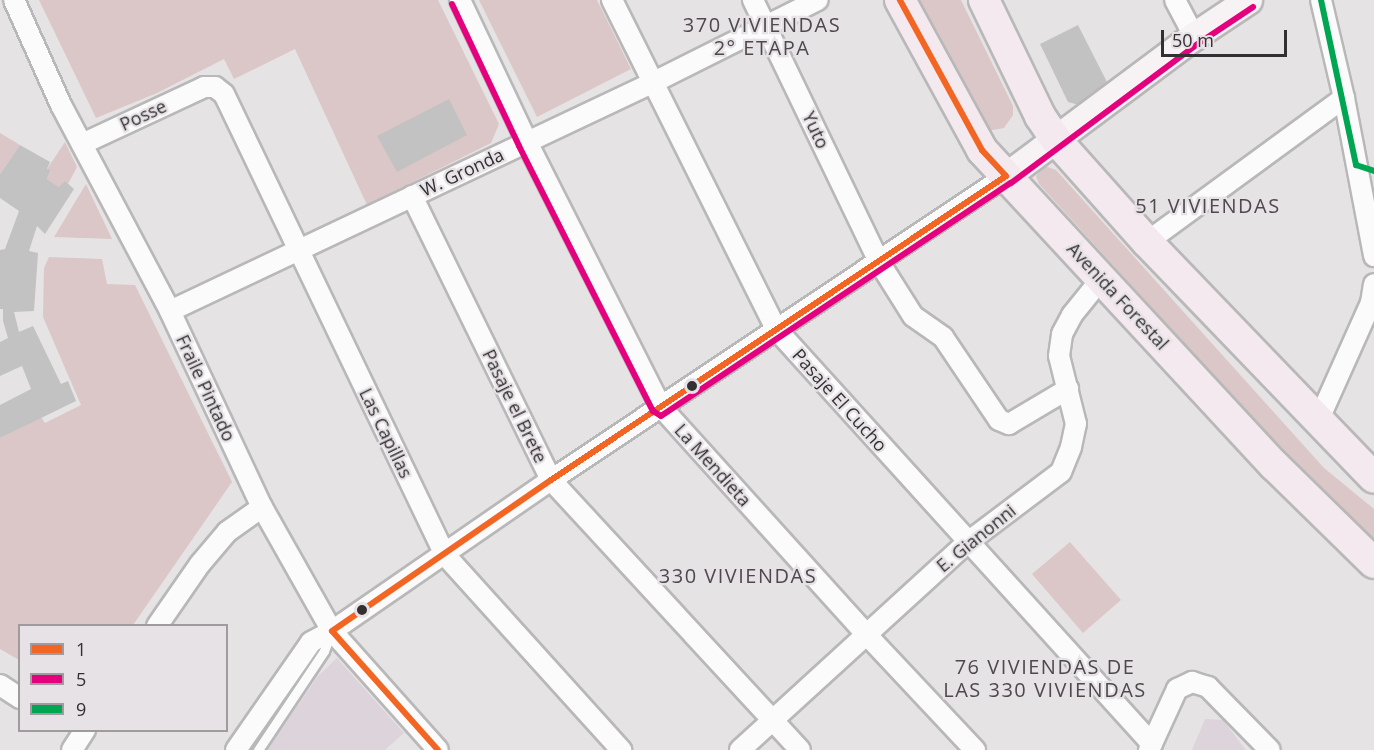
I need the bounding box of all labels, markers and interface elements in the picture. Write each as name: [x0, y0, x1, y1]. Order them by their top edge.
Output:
district label: 370 VIVIENDAS 2° ETAPA: [683, 13, 841, 60]
scale bar: [1164, 18, 1290, 56]
text: 50 m: [1172, 28, 1214, 52]
street label: Posse: [116, 95, 170, 135]
street label: Yuto: [798, 108, 834, 152]
street label: W. Gronda: [417, 143, 507, 201]
district label: 51 VIVIENDAS: [1135, 193, 1281, 217]
street label: Avenida Forestal: [1063, 238, 1173, 354]
street label: Fraile Pintado: [172, 331, 240, 445]
street label: Pasaje El Cucho: [788, 344, 892, 456]
street label: Pasaje el Brete: [478, 346, 552, 466]
unlabelled marker: [686, 380, 698, 392]
street label: Las Capillas: [355, 385, 417, 481]
street label: La Mendieta: [670, 419, 756, 511]
street label: E. Gianonni: [932, 500, 1020, 576]
district label: 330 VIVIENDAS: [659, 563, 817, 587]
unlabelled marker: [356, 604, 368, 616]
legend: [18, 624, 228, 732]
text: 1: [76, 637, 86, 661]
district label: 76 VIVIENDAS DE LAS 330 VIVIENDAS: [943, 654, 1147, 701]
text: 5: [76, 667, 86, 691]
text: 9: [76, 697, 86, 721]

